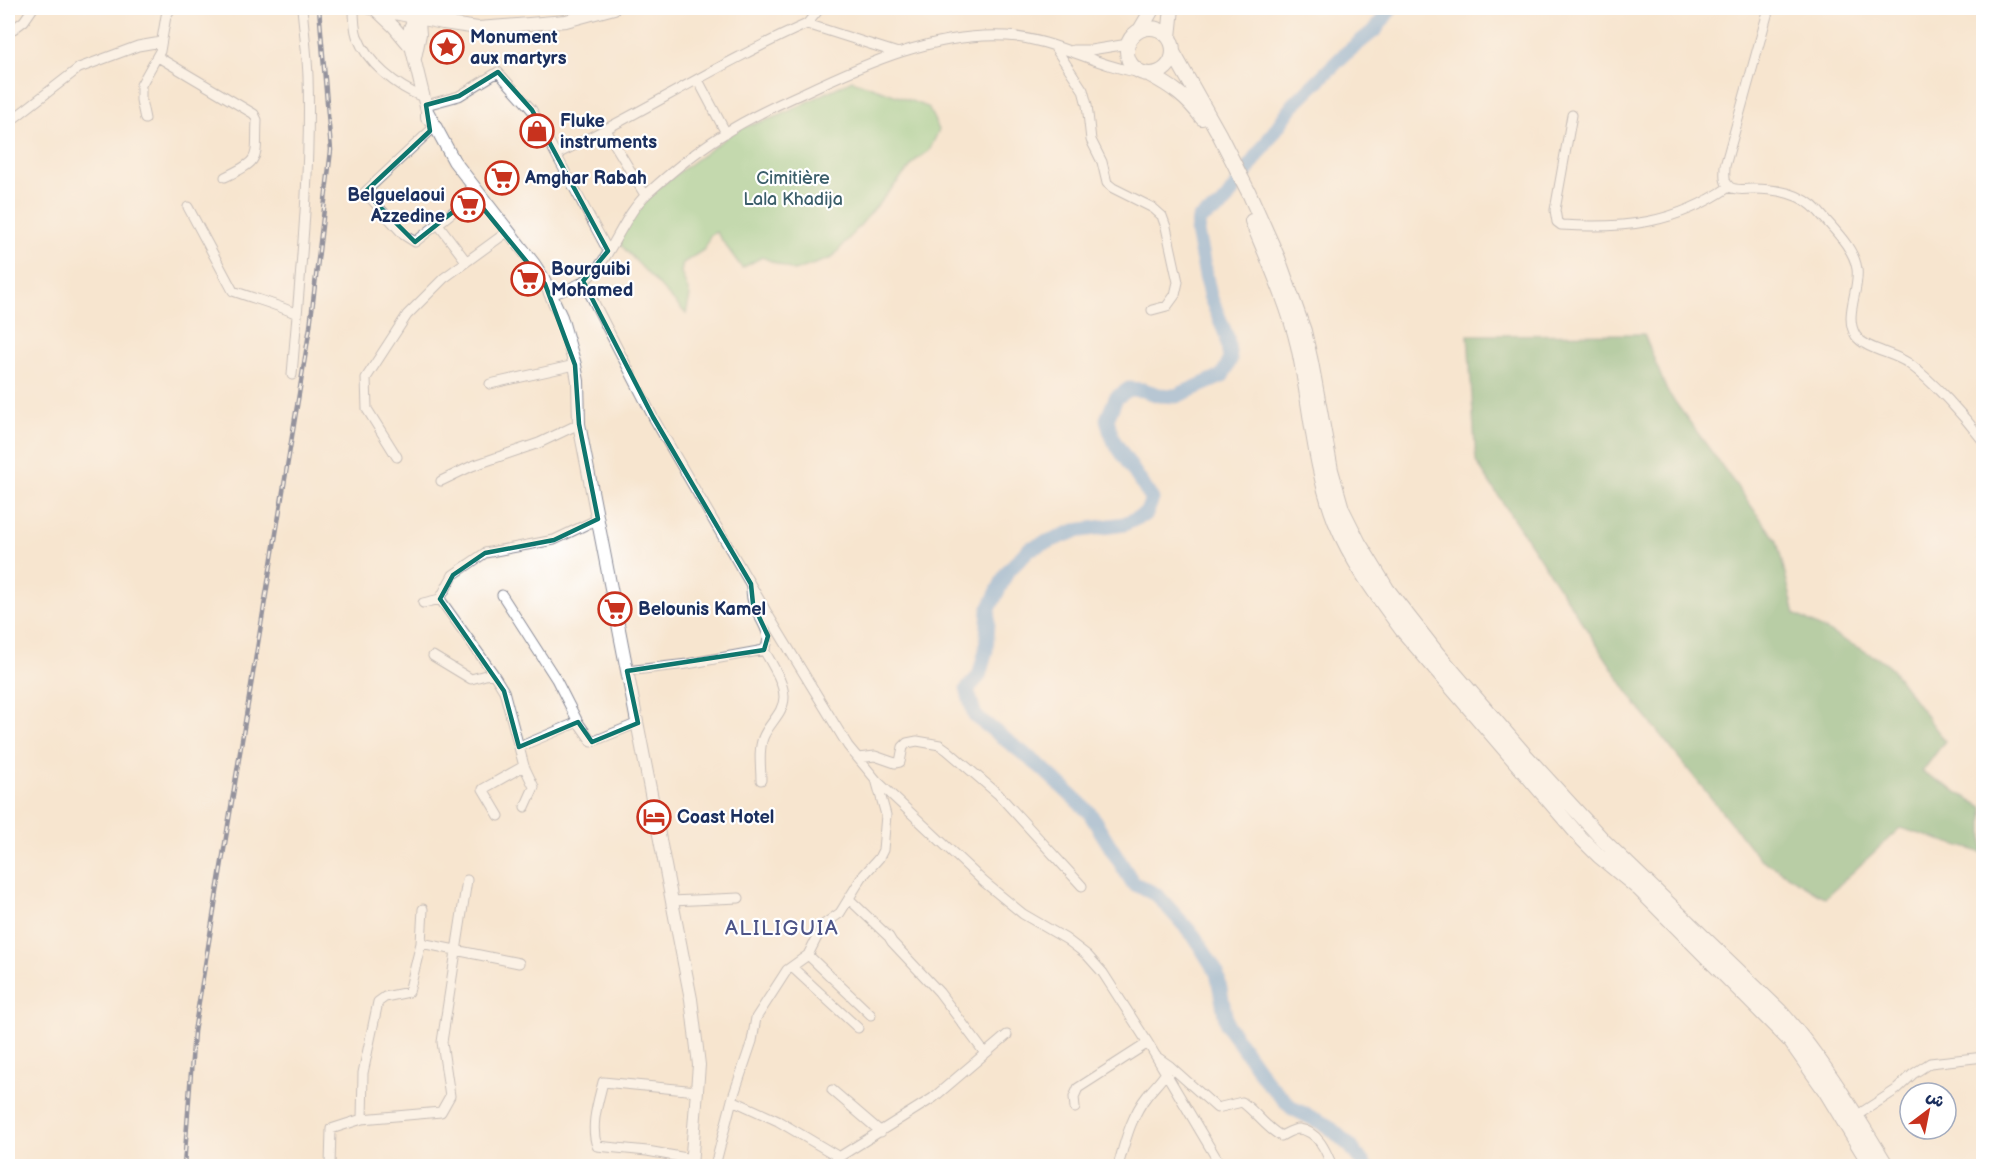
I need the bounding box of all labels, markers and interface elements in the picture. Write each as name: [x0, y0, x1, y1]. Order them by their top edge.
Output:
place label: Monument aux martyrs: [470, 27, 567, 69]
place icon: Monument aux martyrs: [429, 29, 465, 65]
place label: Fluke instruments: [560, 111, 657, 153]
shop icon: Fluke instruments: [519, 113, 555, 149]
supermarket icon: Amghar Rabah: [484, 160, 520, 196]
place label: Amghar Rabah: [524, 168, 647, 189]
park label: Cimitière Lala Khadija: [743, 168, 843, 210]
place label: Belguelaoui Azzedine: [347, 185, 445, 227]
supermarket icon: Belguelaoui Azzedine: [450, 187, 486, 223]
place label: Bourguibi Mohamed: [551, 259, 633, 301]
supermarket icon: Bourguibi Mohamed: [510, 261, 546, 297]
supermarket icon: Belounis Kamel: [597, 591, 633, 627]
place label: Belounis Kamel: [638, 599, 766, 620]
hotel icon: Coast Hotel: [636, 799, 672, 835]
place label: Coast Hotel: [677, 807, 774, 828]
district label: ALILIGUIA: [725, 916, 839, 941]
north arrow: [1898, 1081, 1958, 1141]
text: ش: [1923, 1087, 1948, 1112]

